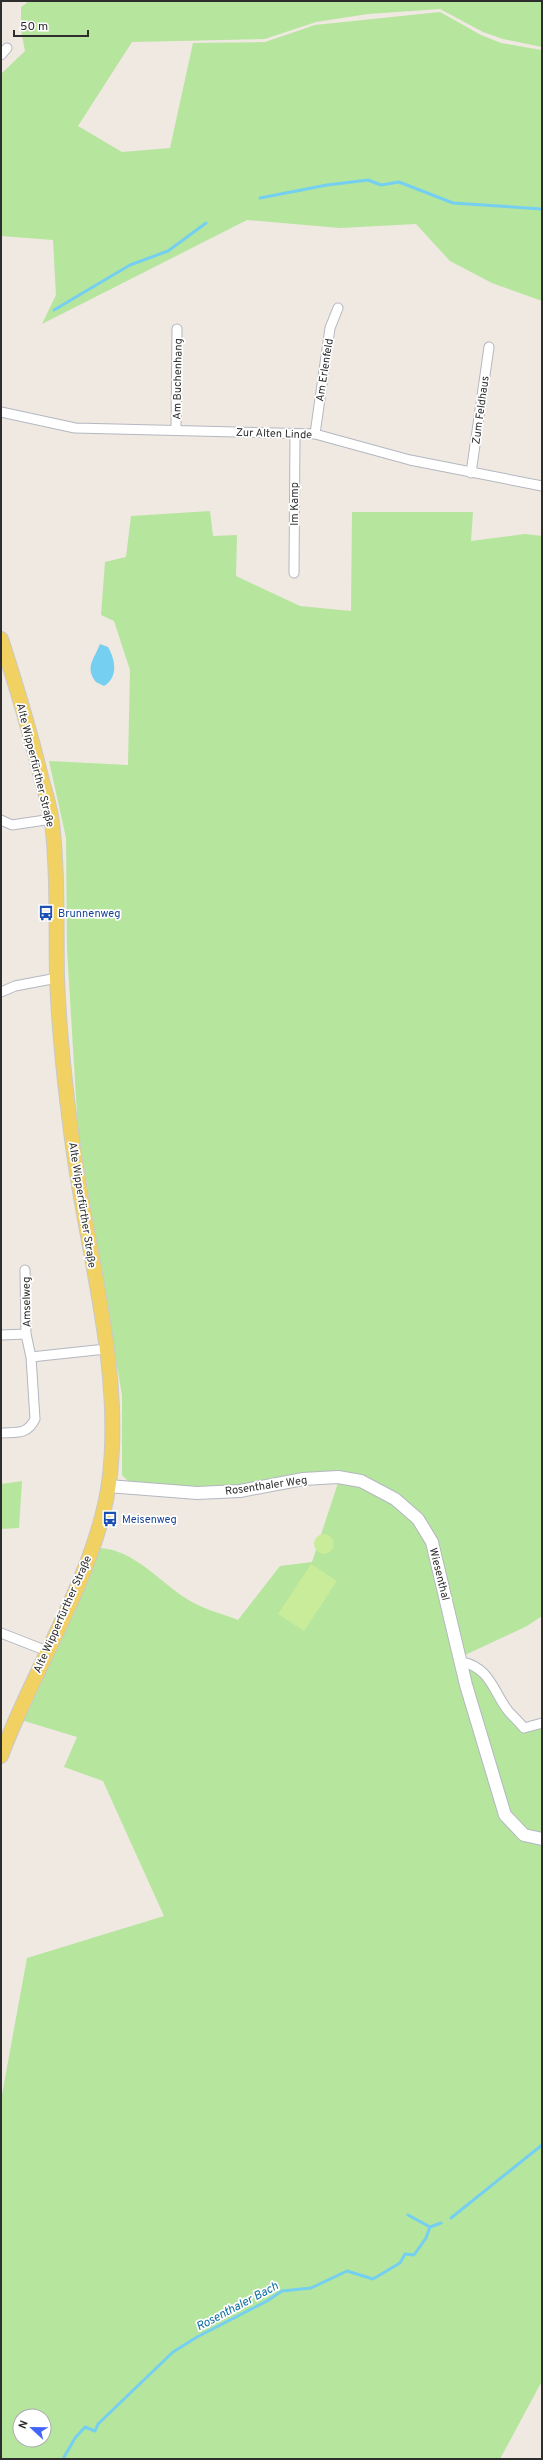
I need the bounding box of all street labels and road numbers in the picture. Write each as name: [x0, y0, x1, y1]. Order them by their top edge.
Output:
street label: Am Buchenhang: [170, 338, 186, 420]
street label: Am Erlenfeld: [313, 338, 337, 403]
street label: Zum Feldhaus: [469, 375, 493, 445]
street label: Zur Alten Linde: [236, 426, 312, 442]
street label: Im Kamp: [288, 482, 302, 526]
street label: Alte Wipperfürther Straße: [13, 702, 57, 829]
street label: Alte Wipperfürther Straße: [65, 1141, 99, 1269]
street label: Amselweg: [20, 1277, 34, 1327]
street label: Rosenthaler Weg: [224, 1473, 308, 1499]
street label: Wiesenthal: [426, 1546, 452, 1602]
street label: Alte Wipperfürther Straße: [31, 1553, 95, 1675]

